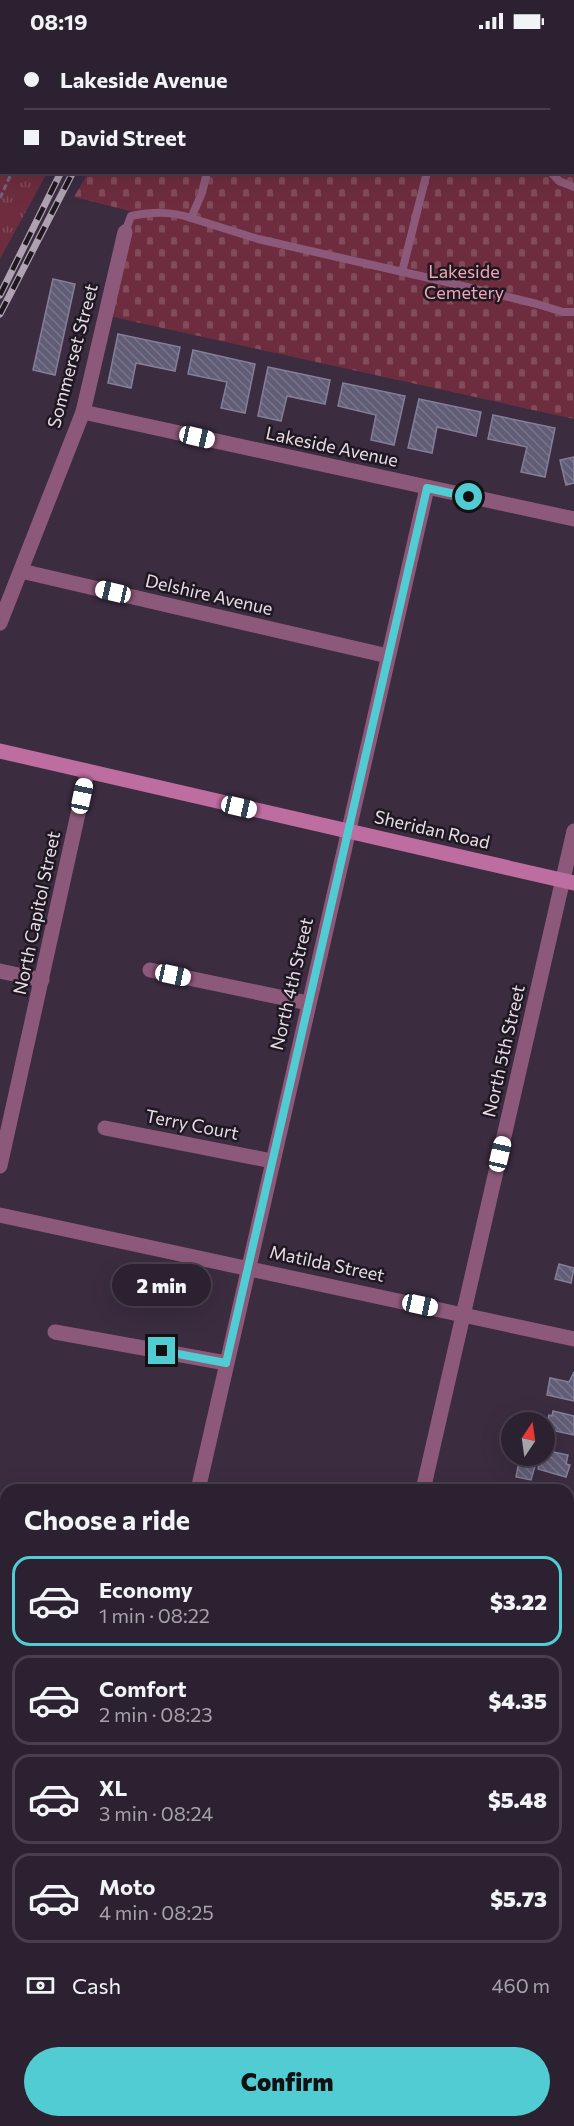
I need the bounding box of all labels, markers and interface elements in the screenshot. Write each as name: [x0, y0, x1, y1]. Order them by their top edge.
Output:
text: 08:19: [30, 8, 88, 35]
text: Lakeside Avenue: [60, 66, 228, 93]
text: David Street: [60, 124, 186, 151]
park label: Lakeside Cemetery: [424, 260, 504, 303]
street label: Sommerset Street: [42, 281, 102, 430]
street label: Lakeside Avenue: [264, 421, 400, 471]
car: [177, 424, 217, 450]
route start: [455, 483, 482, 510]
street label: Delshire Avenue: [143, 569, 275, 619]
car: [93, 579, 133, 605]
car: [69, 777, 95, 815]
car: [219, 794, 259, 820]
street label: Sheridan Road: [372, 805, 492, 853]
street label: North Capitol Street: [8, 829, 64, 997]
street label: North 4th Street: [265, 915, 317, 1052]
car: [154, 962, 192, 988]
street label: North 5th Street: [477, 983, 529, 1119]
street label: Terry Court: [144, 1104, 241, 1144]
car: [487, 1134, 513, 1174]
street label: Matilda Street: [268, 1240, 387, 1286]
callout: 2 min: [112, 1264, 212, 1306]
text: 2 min: [136, 1273, 187, 1297]
car: [401, 1292, 439, 1318]
route end: [148, 1337, 175, 1364]
north arrow: [501, 1412, 555, 1466]
map controls: [501, 1412, 555, 1466]
text: Choose a ride: [24, 1503, 190, 1536]
icon: car: [27, 1574, 81, 1628]
text: Economy: [99, 1576, 193, 1603]
text: $3.22: [490, 1588, 547, 1615]
text: 1 min · 08:22: [99, 1603, 210, 1627]
icon: car: [27, 1673, 81, 1727]
text: Comfort: [99, 1675, 187, 1702]
text: $4.35: [489, 1687, 547, 1714]
text: 2 min · 08:23: [99, 1702, 213, 1726]
icon: car: [27, 1772, 81, 1826]
text: XL: [99, 1774, 127, 1801]
text: $5.48: [488, 1786, 547, 1813]
text: 3 min · 08:24: [99, 1801, 213, 1825]
icon: car: [27, 1871, 81, 1925]
text: Moto: [99, 1873, 155, 1900]
text: $5.73: [490, 1885, 547, 1912]
text: 4 min · 08:25: [99, 1900, 214, 1924]
icon: cash: [24, 1969, 57, 2002]
text: Cash: [72, 1972, 121, 1999]
text: 460 m: [492, 1973, 550, 1997]
button: Confirm: [24, 2047, 550, 2116]

